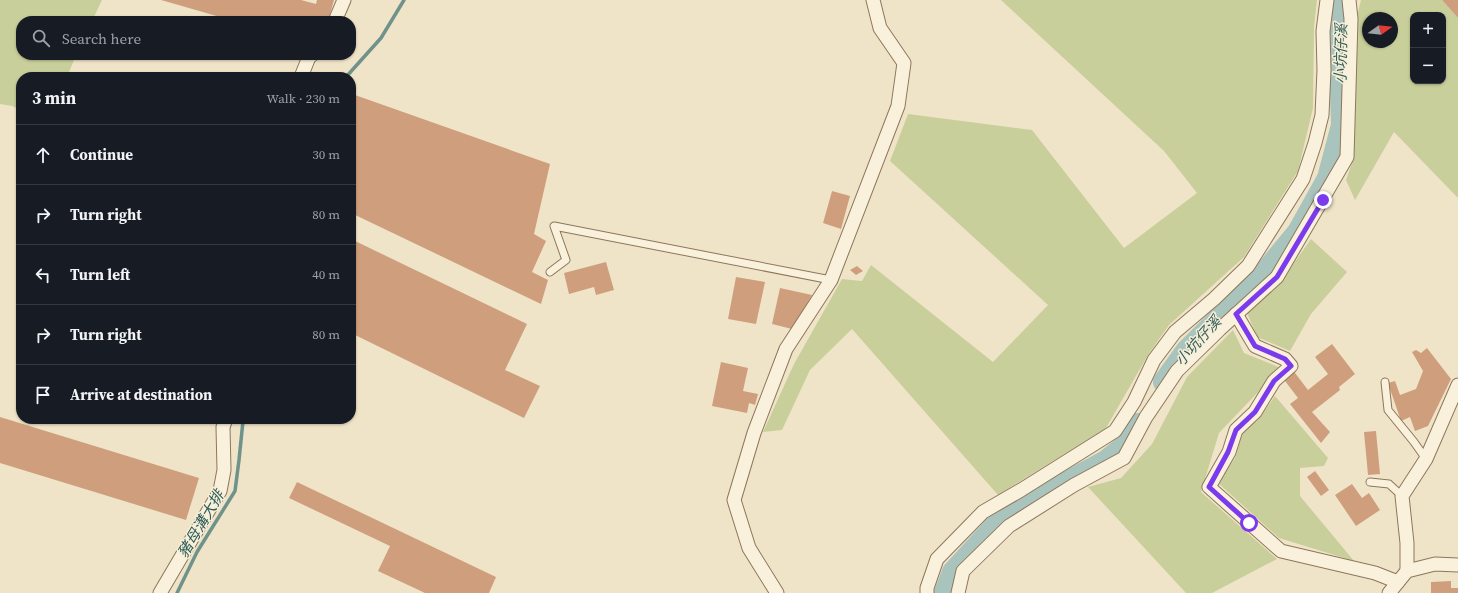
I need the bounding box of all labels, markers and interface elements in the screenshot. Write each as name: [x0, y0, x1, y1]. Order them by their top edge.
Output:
north arrow: [1362, 12, 1398, 48]
map controls: [1410, 12, 1446, 84]
button: +: [1410, 12, 1446, 48]
search box: [16, 16, 356, 60]
water label: 小坑仔溪: [1329, 22, 1352, 84]
icon: search: [30, 27, 52, 49]
text: Search here: [62, 28, 141, 49]
button: −: [1410, 48, 1446, 84]
text: 3 min: [32, 86, 76, 110]
text: Walk · 230 m: [267, 90, 340, 107]
icon: ahead: [32, 144, 54, 166]
text: Continue: [70, 144, 133, 165]
text: 30 m: [312, 146, 340, 163]
route end: [1314, 191, 1332, 209]
icon: right: [32, 204, 54, 226]
text: Turn right: [70, 204, 142, 225]
text: 80 m: [312, 206, 340, 223]
icon: left: [32, 264, 54, 286]
text: Turn left: [70, 264, 130, 285]
text: 40 m: [312, 266, 340, 283]
water label: 小坑仔溪: [1170, 310, 1227, 370]
icon: right: [32, 324, 54, 346]
text: Turn right: [70, 324, 142, 345]
text: 80 m: [312, 326, 340, 343]
icon: arrive: [32, 384, 54, 406]
text: Arrive at destination: [70, 384, 212, 405]
water label: 豬母溝大排: [172, 484, 230, 561]
route start: [1240, 514, 1258, 532]

